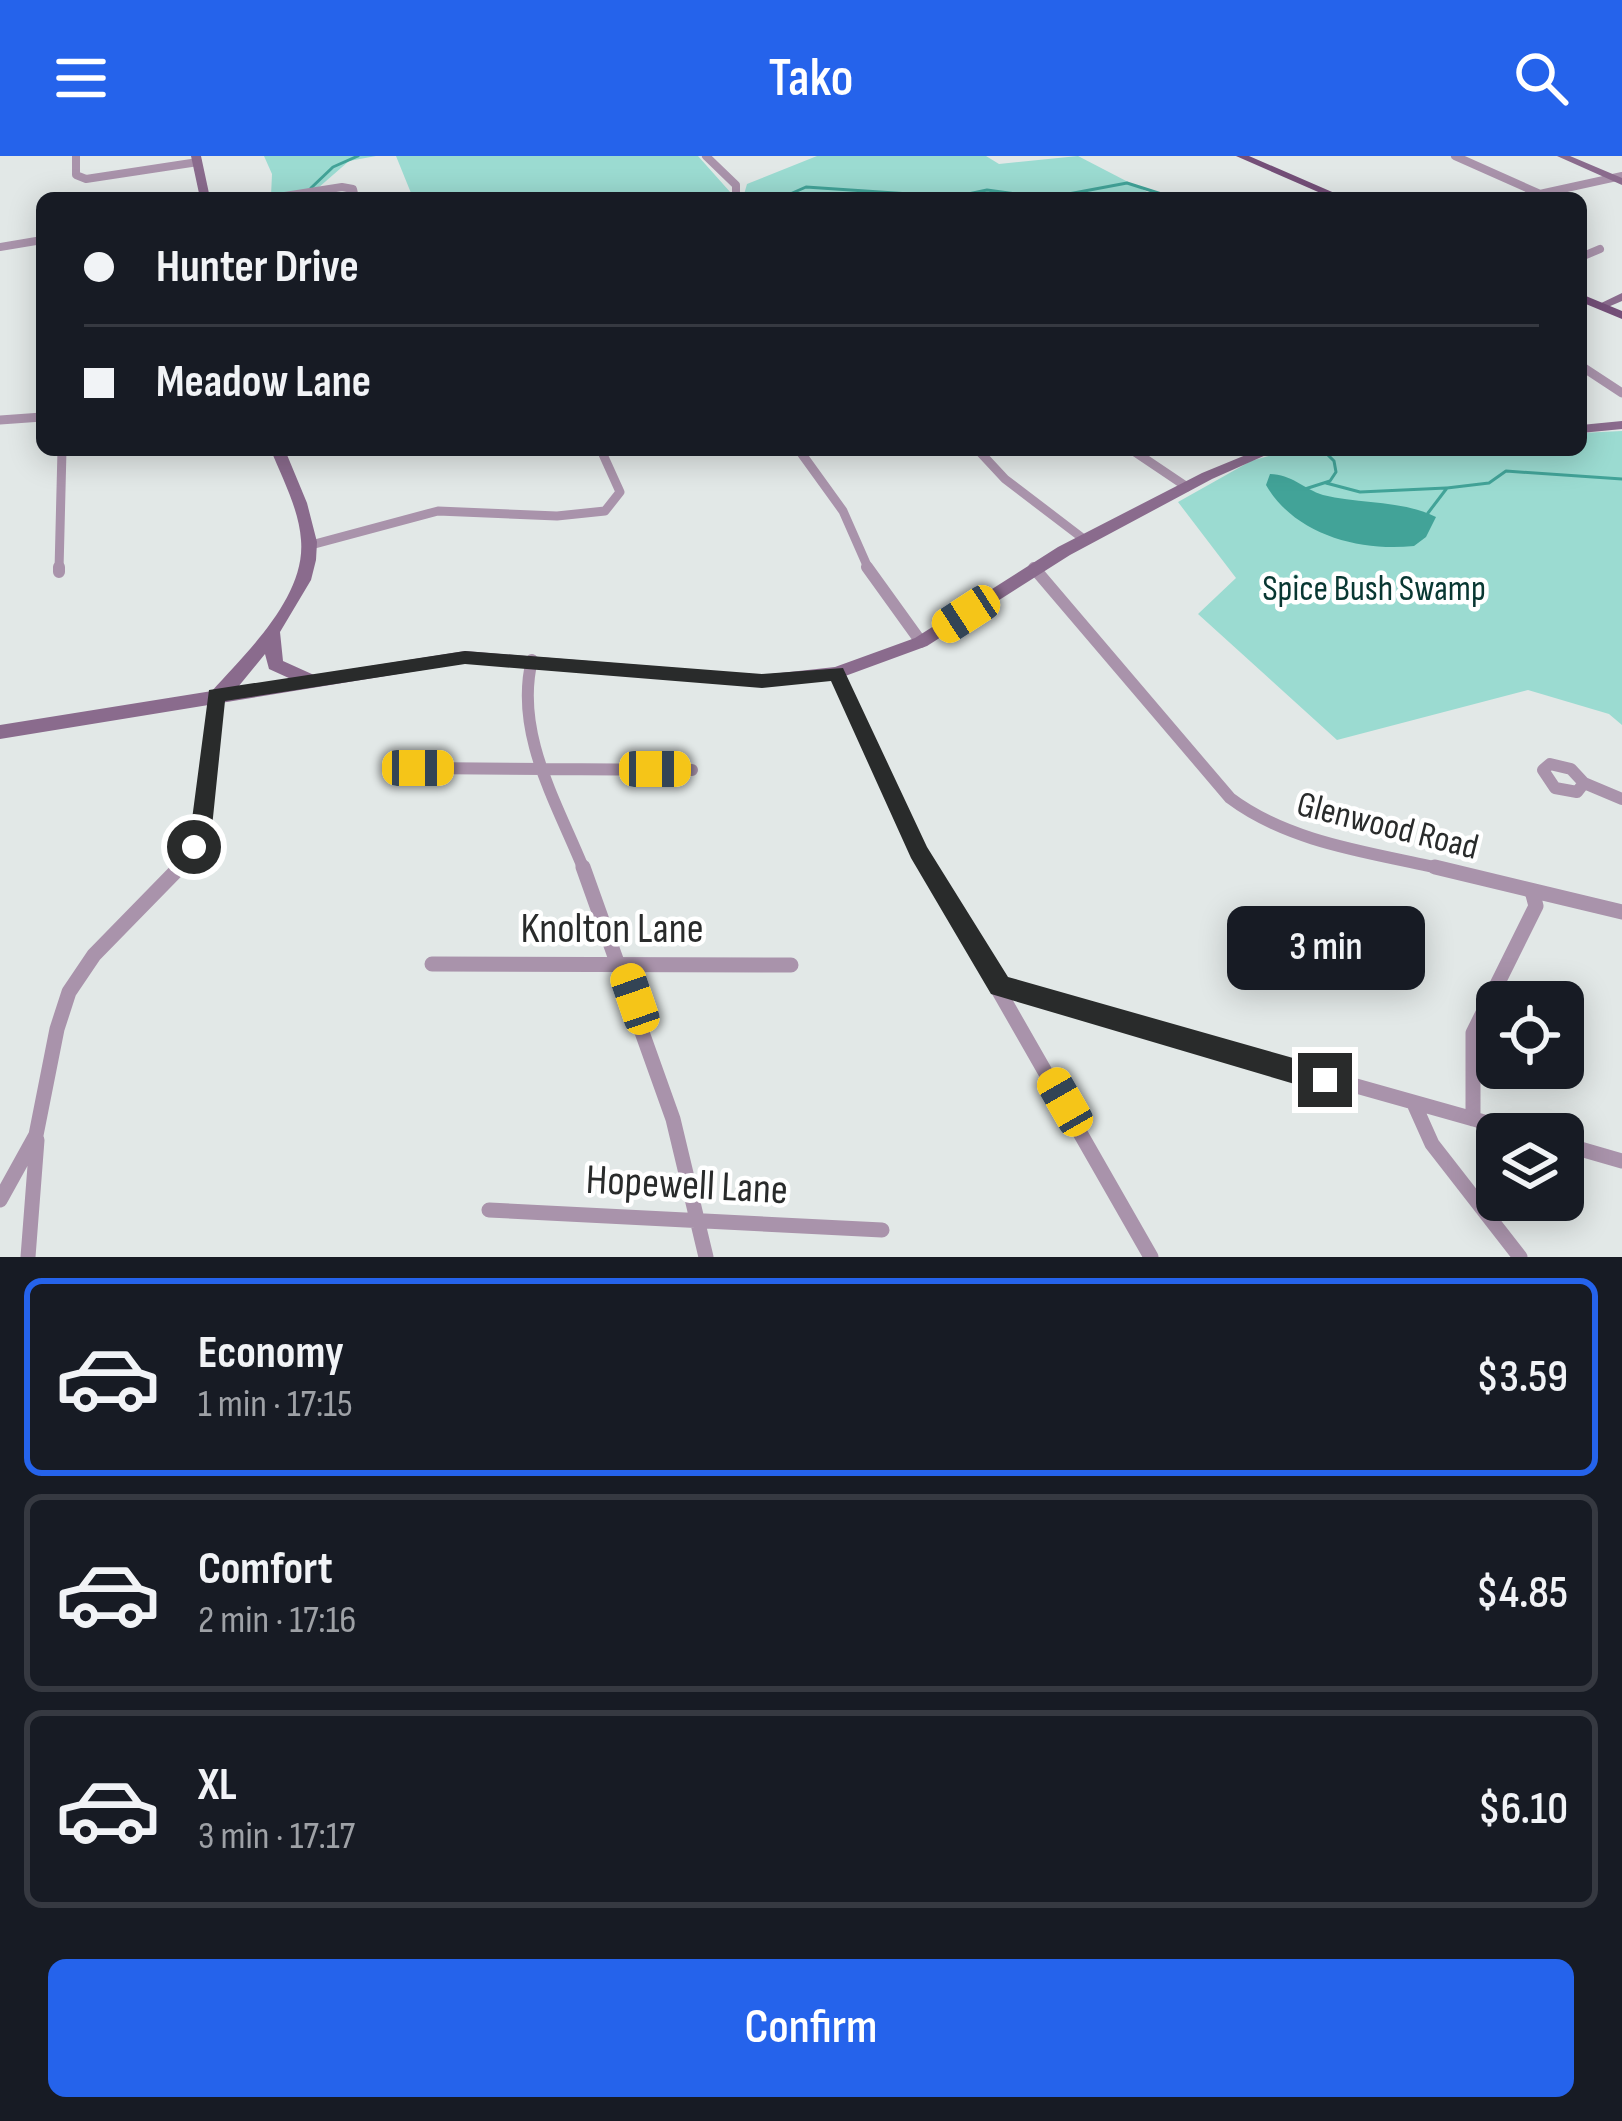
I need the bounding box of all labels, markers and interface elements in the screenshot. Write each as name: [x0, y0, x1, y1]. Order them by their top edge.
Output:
icon: menu: [48, 45, 114, 111]
icon: search: [1508, 45, 1574, 111]
text: Tako: [769, 46, 854, 111]
text: Hunter Drive: [156, 240, 359, 295]
text: Meadow Lane: [156, 355, 371, 410]
park label: Spice Bush Swamp: [1262, 568, 1486, 611]
car: [926, 579, 1006, 649]
car: [382, 750, 454, 786]
car: [619, 751, 691, 787]
street label: Glenwood Road: [1292, 783, 1482, 870]
route start: [167, 820, 221, 874]
street label: Knolton Lane: [520, 904, 704, 955]
callout: 3 min: [1226, 906, 1424, 990]
text: 3 min: [1289, 924, 1363, 971]
car: [606, 959, 664, 1039]
map controls: [1476, 981, 1584, 1221]
button: locate: [1476, 981, 1584, 1089]
route end: [1298, 1053, 1352, 1107]
car: [1031, 1062, 1099, 1142]
button: layers: [1476, 1113, 1584, 1221]
street label: Hopewell Lane: [585, 1155, 789, 1216]
icon: car: [54, 1323, 162, 1431]
text: Economy: [198, 1326, 344, 1381]
text: $3.59: [1476, 1350, 1568, 1405]
text: 1 min · 17:15: [198, 1381, 353, 1428]
icon: car: [54, 1539, 162, 1647]
text: Comfort: [198, 1542, 333, 1597]
text: $4.85: [1476, 1566, 1568, 1621]
text: 2 min · 17:16: [198, 1597, 356, 1644]
icon: car: [54, 1755, 162, 1863]
text: XL: [198, 1758, 237, 1813]
text: $6.10: [1478, 1782, 1568, 1837]
text: 3 min · 17:17: [198, 1813, 355, 1860]
button: Confirm: [48, 1959, 1574, 2097]

